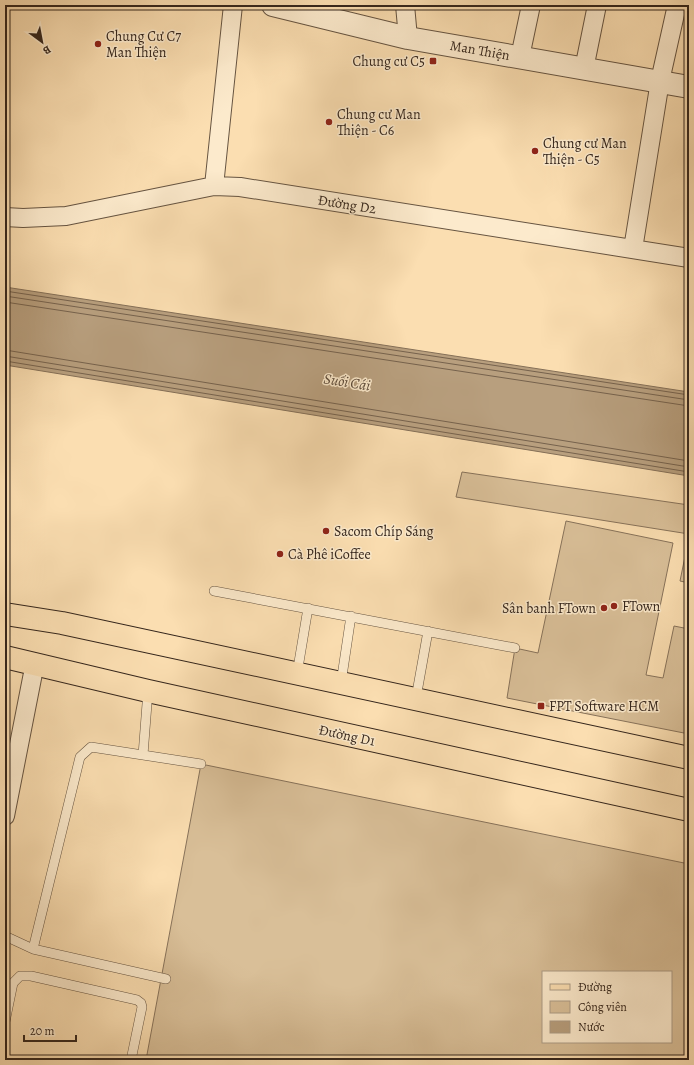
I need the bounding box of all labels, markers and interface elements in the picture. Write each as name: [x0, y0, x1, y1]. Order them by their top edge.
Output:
north arrow: [22, 22, 62, 62]
place label: Chung Cư C7 Man Thiện: [106, 27, 181, 62]
street label: Man Thiện: [448, 36, 512, 65]
marker: Chung Cư C7 Man Thiện: [93, 39, 103, 49]
text: B: [40, 42, 54, 58]
place label: Chung cư C5: [353, 52, 425, 71]
marker: Chung cư C5: [428, 56, 438, 66]
place label: Chung cư Man Thiện - C6: [337, 105, 421, 140]
marker: Chung cư Man Thiện - C6: [324, 117, 334, 127]
place label: Chung cư Man Thiện - C5: [543, 134, 627, 169]
marker: Chung cư Man Thiện - C5: [530, 146, 540, 156]
street label: Đường D2: [316, 191, 378, 219]
water label: Suối Cái: [322, 368, 372, 396]
place label: Sacom Chíp Sáng: [334, 522, 433, 541]
marker: Sacom Chíp Sáng: [321, 526, 331, 536]
place label: Cà Phê iCoffee: [288, 545, 371, 564]
marker: Cà Phê iCoffee: [275, 549, 285, 559]
place label: FTown: [622, 597, 661, 616]
place label: Sân banh FTown: [502, 599, 596, 618]
marker: FTown: [609, 601, 619, 611]
marker: Sân banh FTown: [599, 603, 609, 613]
place label: FPT Software HCM: [549, 697, 659, 716]
marker: FPT Software HCM: [536, 701, 546, 711]
street label: Đường D1: [317, 720, 377, 751]
legend: [542, 971, 672, 1043]
text: Đường: [578, 979, 612, 995]
text: Công viên: [578, 999, 627, 1015]
scale bar: [24, 1017, 76, 1043]
text: Nước: [578, 1019, 605, 1035]
text: 20 m: [30, 1023, 54, 1039]

